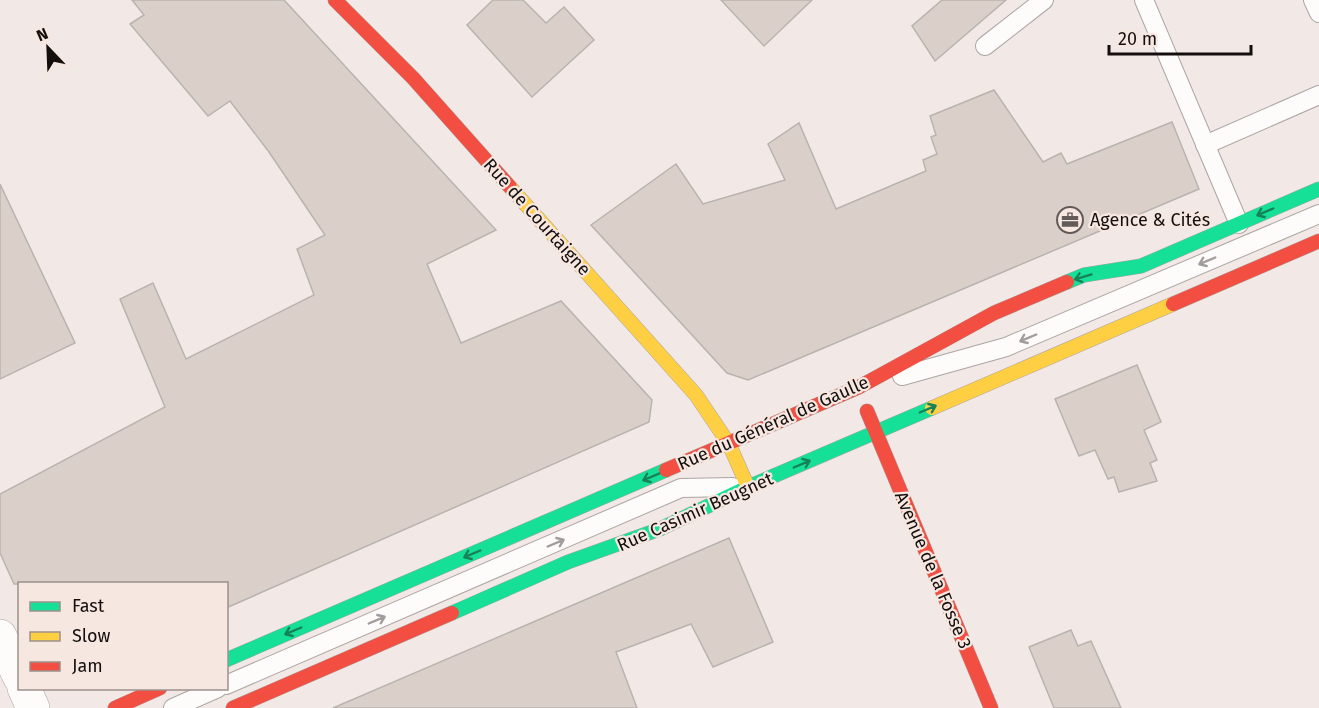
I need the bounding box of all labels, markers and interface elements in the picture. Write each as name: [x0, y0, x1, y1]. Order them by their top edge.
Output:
north arrow: [18, 18, 78, 78]
scale bar: [1109, 18, 1252, 56]
text: N: [34, 24, 51, 45]
text: 20 m: [1118, 28, 1157, 50]
street label: Rue de Courtaigne: [479, 154, 595, 280]
office icon: Agence & Cités: [1055, 205, 1085, 235]
one-way arrow: [1257, 207, 1275, 218]
place label: Agence & Cités: [1090, 209, 1210, 231]
one-way arrow: [1198, 256, 1217, 267]
one-way arrow: [1074, 272, 1093, 283]
one-way arrow: [1019, 333, 1038, 344]
street label: Rue du Général de Gaulle: [674, 371, 872, 475]
one-way arrow: [919, 403, 937, 414]
one-way arrow: [792, 458, 810, 469]
street label: Rue Casimir Beugnet: [614, 467, 777, 556]
one-way arrow: [642, 472, 660, 483]
street label: Avenue de la Fosse 3: [890, 488, 976, 652]
one-way arrow: [546, 537, 564, 548]
one-way arrow: [463, 549, 482, 560]
legend: [18, 582, 228, 690]
text: Fast: [72, 595, 105, 617]
one-way arrow: [367, 614, 385, 625]
text: Slow: [72, 625, 111, 647]
one-way arrow: [284, 626, 303, 637]
text: Jam: [72, 655, 103, 677]

